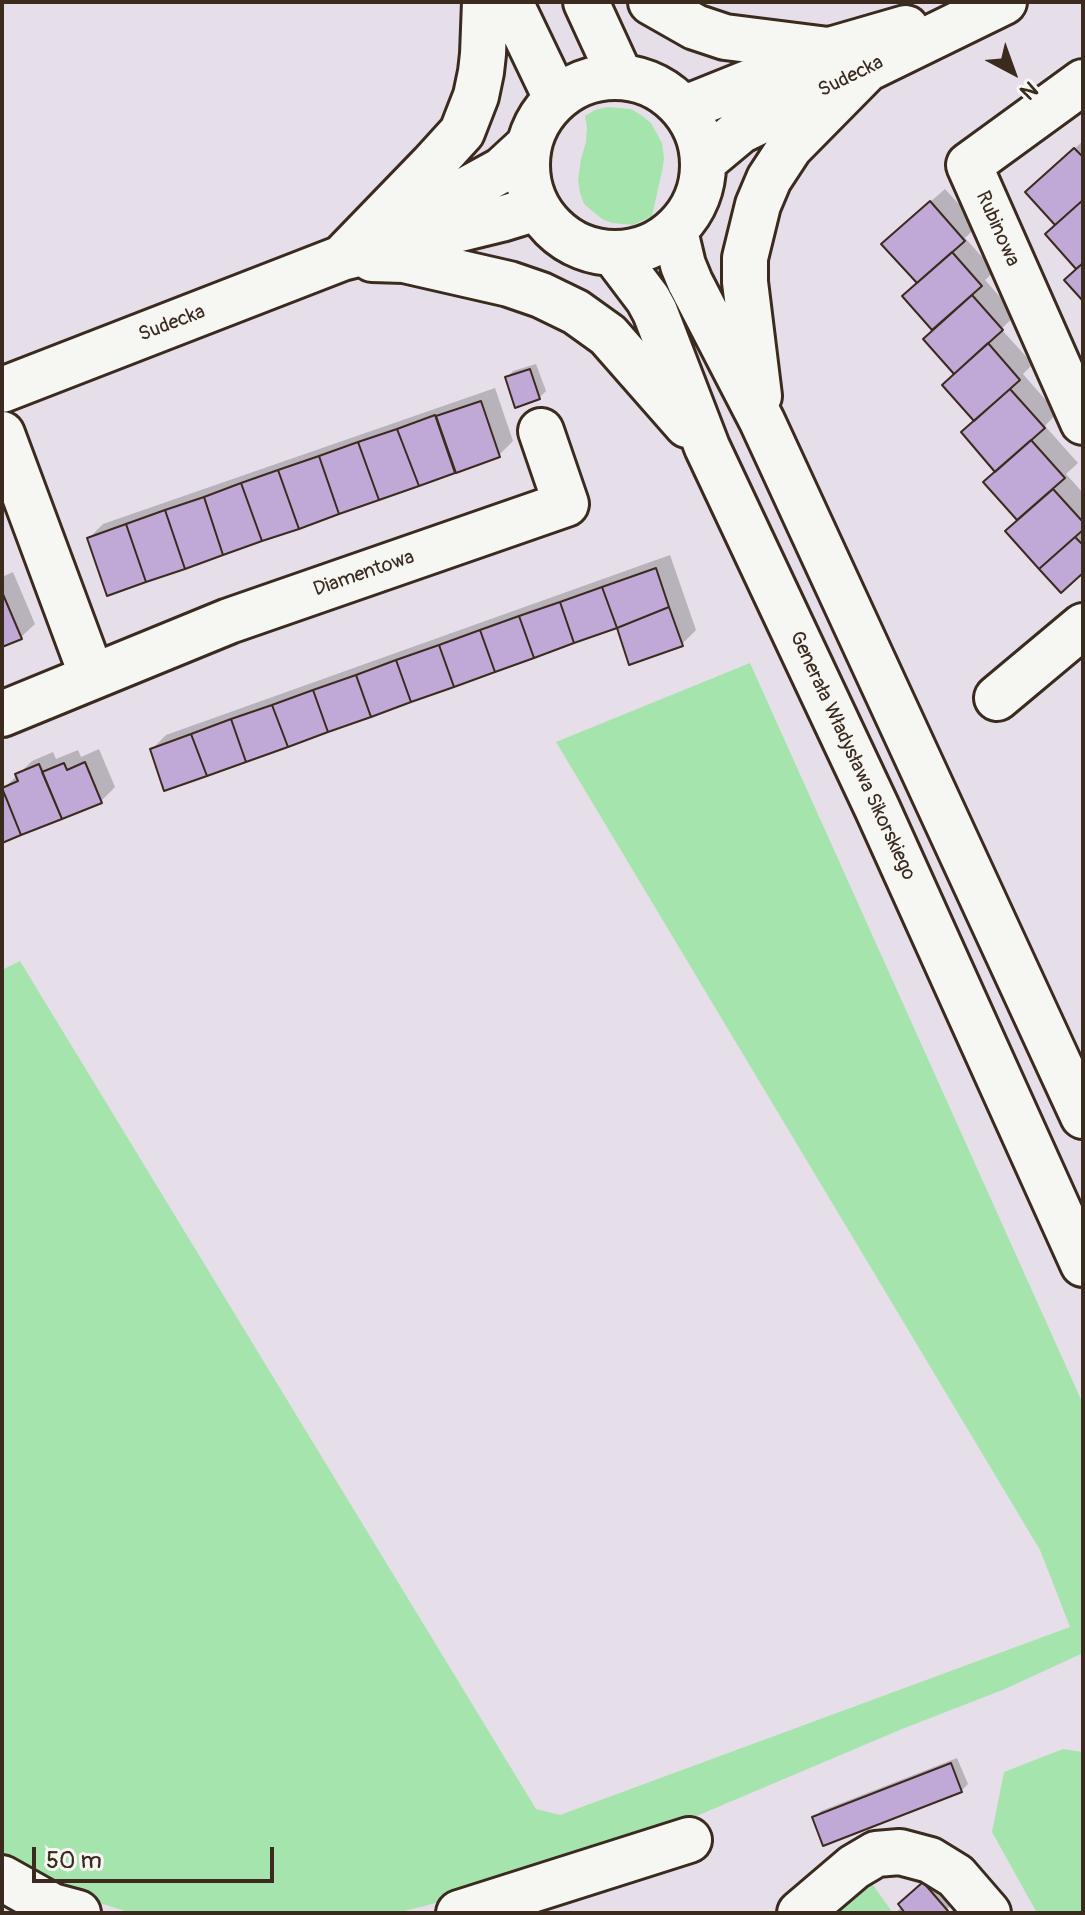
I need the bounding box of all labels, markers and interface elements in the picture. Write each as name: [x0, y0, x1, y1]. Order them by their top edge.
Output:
north arrow: [973, 32, 1053, 112]
street label: Sudecka: [815, 51, 887, 103]
text: N: [1014, 75, 1044, 106]
street label: Rubinowa: [970, 188, 1024, 270]
street label: Sudecka: [135, 300, 209, 348]
street label: Diamentowa: [310, 546, 418, 602]
street label: Generała Władysława Sikorskiego: [784, 628, 920, 884]
scale bar: [36, 1831, 278, 1881]
text: 50 m: [46, 1846, 102, 1875]

